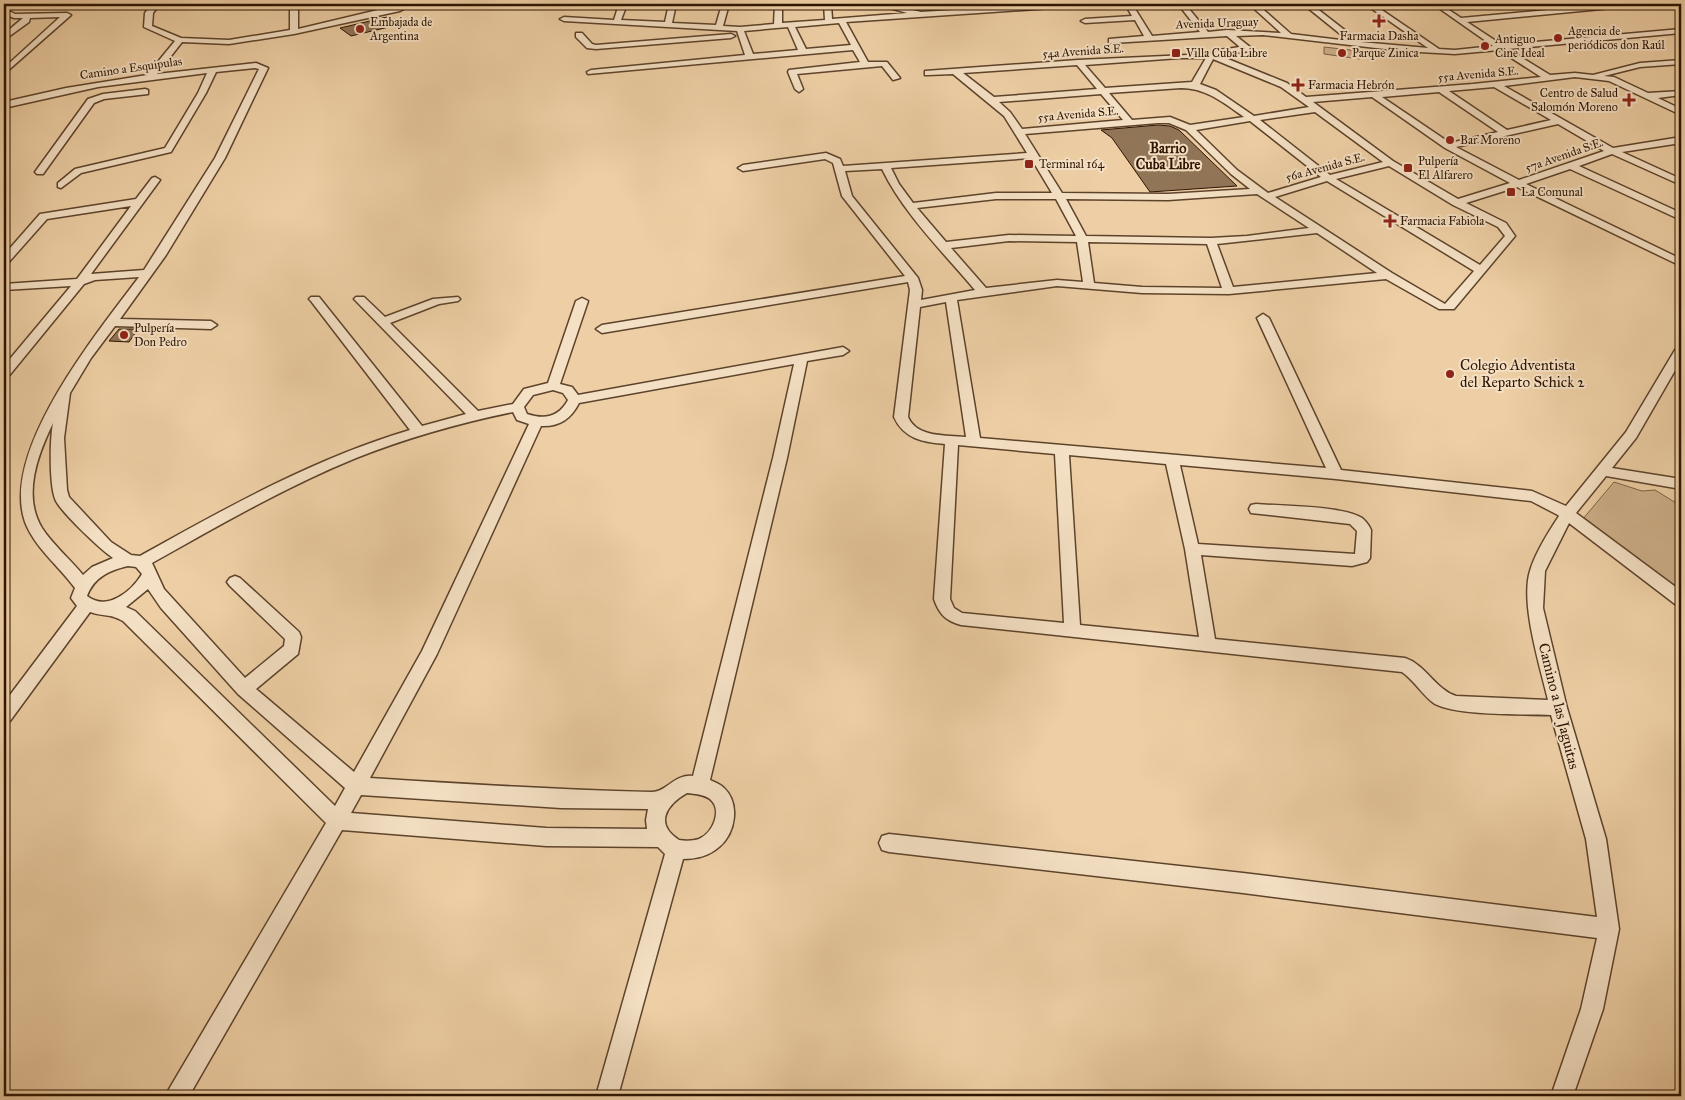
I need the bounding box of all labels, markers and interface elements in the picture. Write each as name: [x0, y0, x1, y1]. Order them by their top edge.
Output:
place label: Embajada de Argentina: [369, 15, 432, 44]
street label: Avenida Uraguay: [1174, 15, 1259, 32]
marker: Farmacia Dasha: [1373, 15, 1385, 27]
marker: Embajada de Argentina: [354, 23, 366, 35]
place label: Agencia de periódicos don Raúl: [1567, 24, 1665, 52]
place label: Farmacia Dasha: [1340, 29, 1419, 43]
place label: Antiguo Cine Ideal: [1494, 32, 1546, 60]
marker: Agencia de periódicos don Raúl: [1552, 32, 1564, 44]
marker: Antiguo Cine Ideal: [1479, 40, 1491, 52]
street label: 54a Avenida S.E.: [1042, 41, 1124, 61]
place label: Villa Cuba Libre: [1185, 46, 1267, 60]
place label: Parque Zinica: [1352, 46, 1419, 61]
marker: Villa Cuba Libre: [1170, 47, 1182, 59]
marker: Parque Zinica: [1336, 47, 1348, 59]
street label: Camino a Esquipulas: [79, 54, 183, 83]
street label: 55a Avenida S.E.: [1437, 64, 1519, 84]
place label: Farmacia Hebrón: [1308, 78, 1395, 92]
marker: Farmacia Hebrón: [1292, 79, 1304, 91]
place label: Centro de Salud Salomón Moreno: [1531, 86, 1618, 114]
marker: Centro de Salud Salomón Moreno: [1622, 93, 1636, 107]
street label: 55a Avenida S.E.: [1037, 104, 1119, 124]
place label: Bar Moreno: [1460, 133, 1520, 147]
marker: Bar Moreno: [1444, 134, 1456, 146]
street label: 57a Avenida S.E.: [1523, 135, 1605, 175]
district label: Barrio Cuba Libre: [1136, 140, 1200, 173]
street label: 56a Avenida S.E.: [1284, 150, 1366, 184]
place label: Pulpería El Alfarero: [1418, 154, 1473, 182]
place label: Terminal 164: [1039, 157, 1104, 171]
marker: Terminal 164: [1023, 158, 1035, 170]
marker: Pulpería El Alfarero: [1402, 162, 1414, 174]
place label: La Comunal: [1521, 185, 1584, 199]
marker: La Comunal: [1505, 186, 1517, 198]
place label: Farmacia Fabiola: [1400, 214, 1485, 228]
marker: Farmacia Fabiola: [1384, 215, 1396, 227]
place label: Pulpería Don Pedro: [134, 321, 187, 349]
marker: Pulpería Don Pedro: [118, 329, 130, 341]
place label: Colegio Adventista del Reparto Schick 2: [1460, 356, 1585, 391]
marker: Colegio Adventista del Reparto Schick 2: [1444, 368, 1456, 380]
street label: Camino a las Jaguitas: [1534, 641, 1583, 771]

